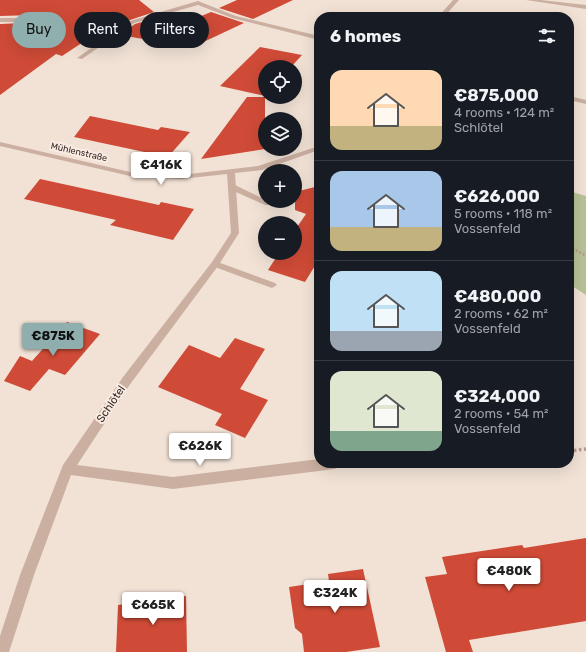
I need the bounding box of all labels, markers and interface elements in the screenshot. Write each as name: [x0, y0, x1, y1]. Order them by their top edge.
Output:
chip: Buy: [12, 12, 66, 48]
chip: Rent: [74, 12, 132, 48]
chip: Filters: [140, 12, 209, 48]
icon: filters: [536, 25, 558, 47]
text: 6 homes: [330, 26, 401, 46]
map controls: [258, 60, 302, 260]
button: locate: [258, 60, 302, 104]
text: €875,000: [454, 85, 539, 105]
icon: home: [362, 86, 410, 134]
text: 4 rooms · 124 m²: [454, 105, 554, 120]
button: layers: [258, 112, 302, 156]
text: Schlötel: [454, 120, 503, 135]
street label: Mühlenstraße: [50, 141, 108, 163]
pin: €416K: [133, 152, 189, 186]
text: €416K: [140, 157, 182, 172]
button: +: [258, 164, 302, 208]
text: €626,000: [454, 186, 540, 206]
icon: home: [362, 187, 410, 235]
text: 5 rooms · 118 m²: [454, 206, 552, 221]
button: −: [258, 216, 302, 260]
text: Vossenfeld: [454, 221, 521, 236]
text: €480,000: [454, 286, 541, 306]
icon: home: [362, 287, 410, 335]
text: 2 rooms · 62 m²: [454, 306, 548, 321]
text: Vossenfeld: [454, 321, 521, 336]
pin: €875K: [25, 323, 81, 357]
text: €875K: [31, 328, 75, 343]
street label: Schlötel: [94, 383, 128, 425]
text: €324,000: [454, 386, 540, 406]
icon: home: [362, 387, 410, 435]
text: 2 rooms · 54 m²: [454, 406, 548, 421]
text: Vossenfeld: [454, 421, 521, 436]
pin: €626K: [172, 433, 228, 467]
text: €626K: [178, 438, 222, 453]
pin: €480K: [481, 558, 537, 592]
text: €480K: [486, 563, 532, 578]
pin: €324K: [307, 580, 363, 614]
text: €324K: [313, 585, 357, 600]
pin: €665K: [125, 592, 181, 626]
text: €665K: [131, 597, 175, 612]

